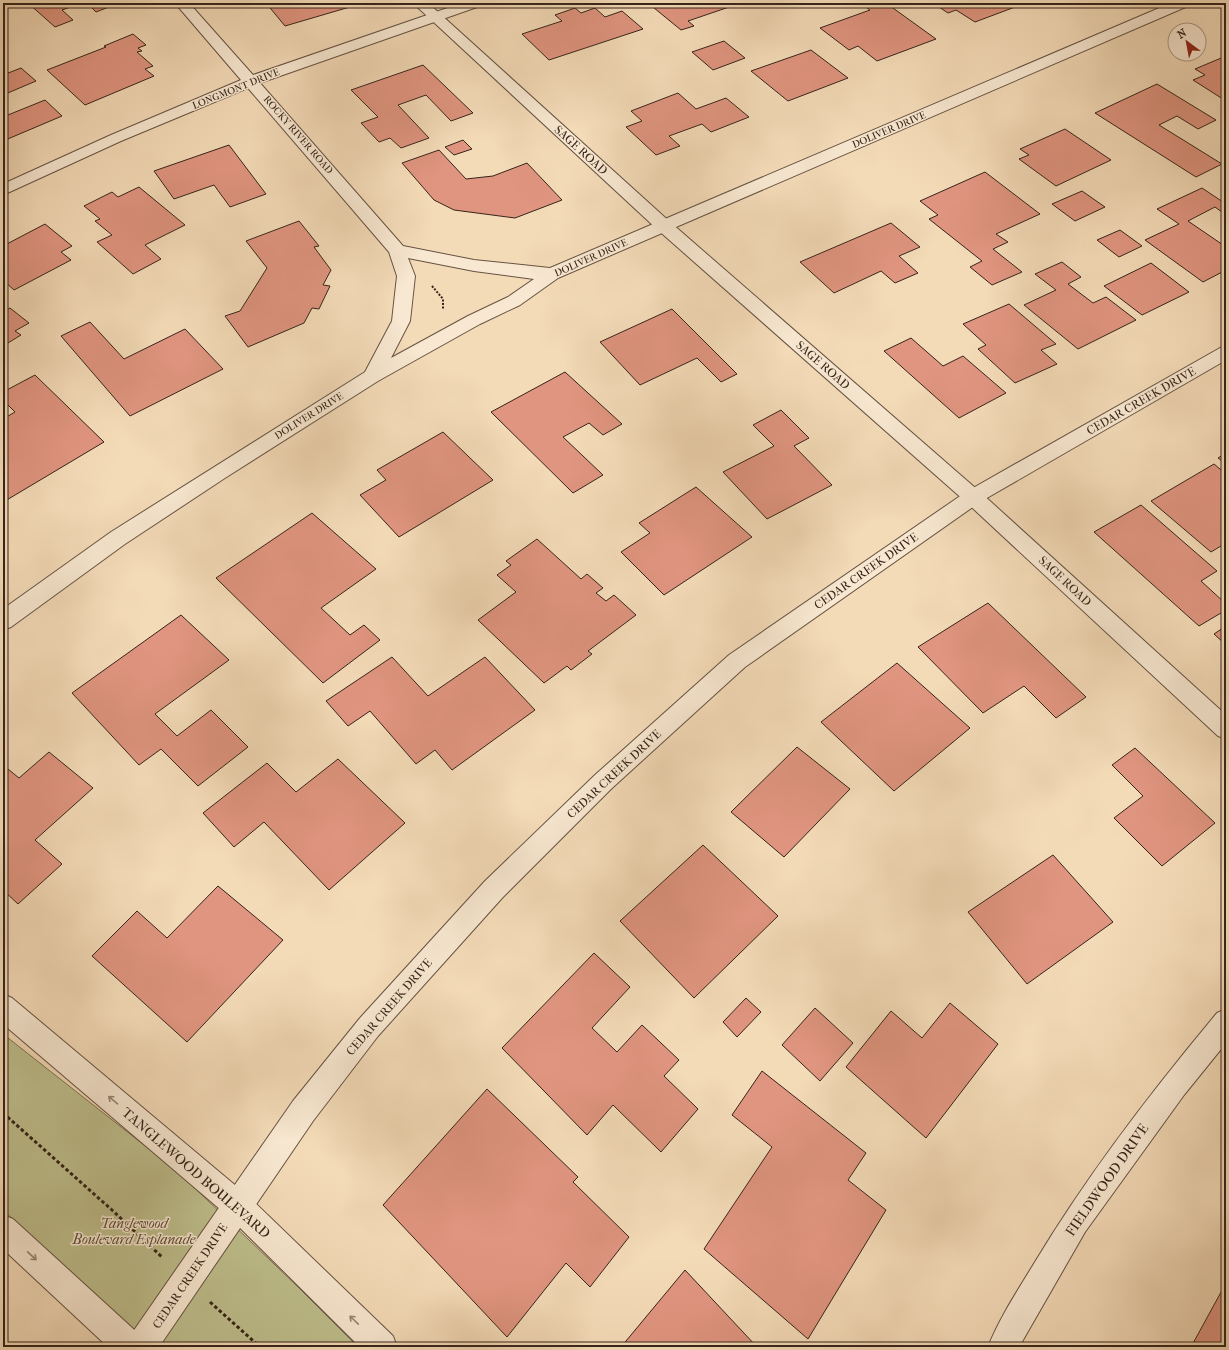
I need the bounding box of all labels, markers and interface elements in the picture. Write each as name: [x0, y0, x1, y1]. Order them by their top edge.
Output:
north arrow: [1167, 22, 1207, 62]
text: N: [1175, 26, 1189, 42]
street label: LONGMONT DRIVE: [191, 66, 281, 112]
street label: ROCKY RIVER ROAD: [261, 93, 335, 177]
street label: DOLIVER DRIVE: [850, 109, 928, 151]
street label: SAGE ROAD: [552, 122, 610, 178]
street label: DOLIVER DRIVE: [553, 237, 629, 279]
street label: SAGE ROAD: [793, 338, 853, 392]
street label: CEDAR CREEK DRIVE: [1084, 364, 1198, 438]
street label: DOLIVER DRIVE: [272, 390, 346, 442]
street label: CEDAR CREEK DRIVE: [811, 530, 921, 612]
street label: SAGE ROAD: [1036, 553, 1094, 609]
street label: CEDAR CREEK DRIVE: [564, 727, 664, 821]
street label: CEDAR CREEK DRIVE: [343, 956, 435, 1058]
one-way arrow: [108, 1096, 118, 1105]
street label: TANGLEWOOD BOULEVARD: [118, 1104, 274, 1242]
street label: FIELDWOOD DRIVE: [1062, 1120, 1152, 1239]
park label: Tanglewood Boulevard Esplanade: [72, 1215, 196, 1248]
street label: CEDAR CREEK DRIVE: [150, 1221, 230, 1331]
one-way arrow: [26, 1251, 36, 1260]
one-way arrow: [349, 1315, 359, 1325]

